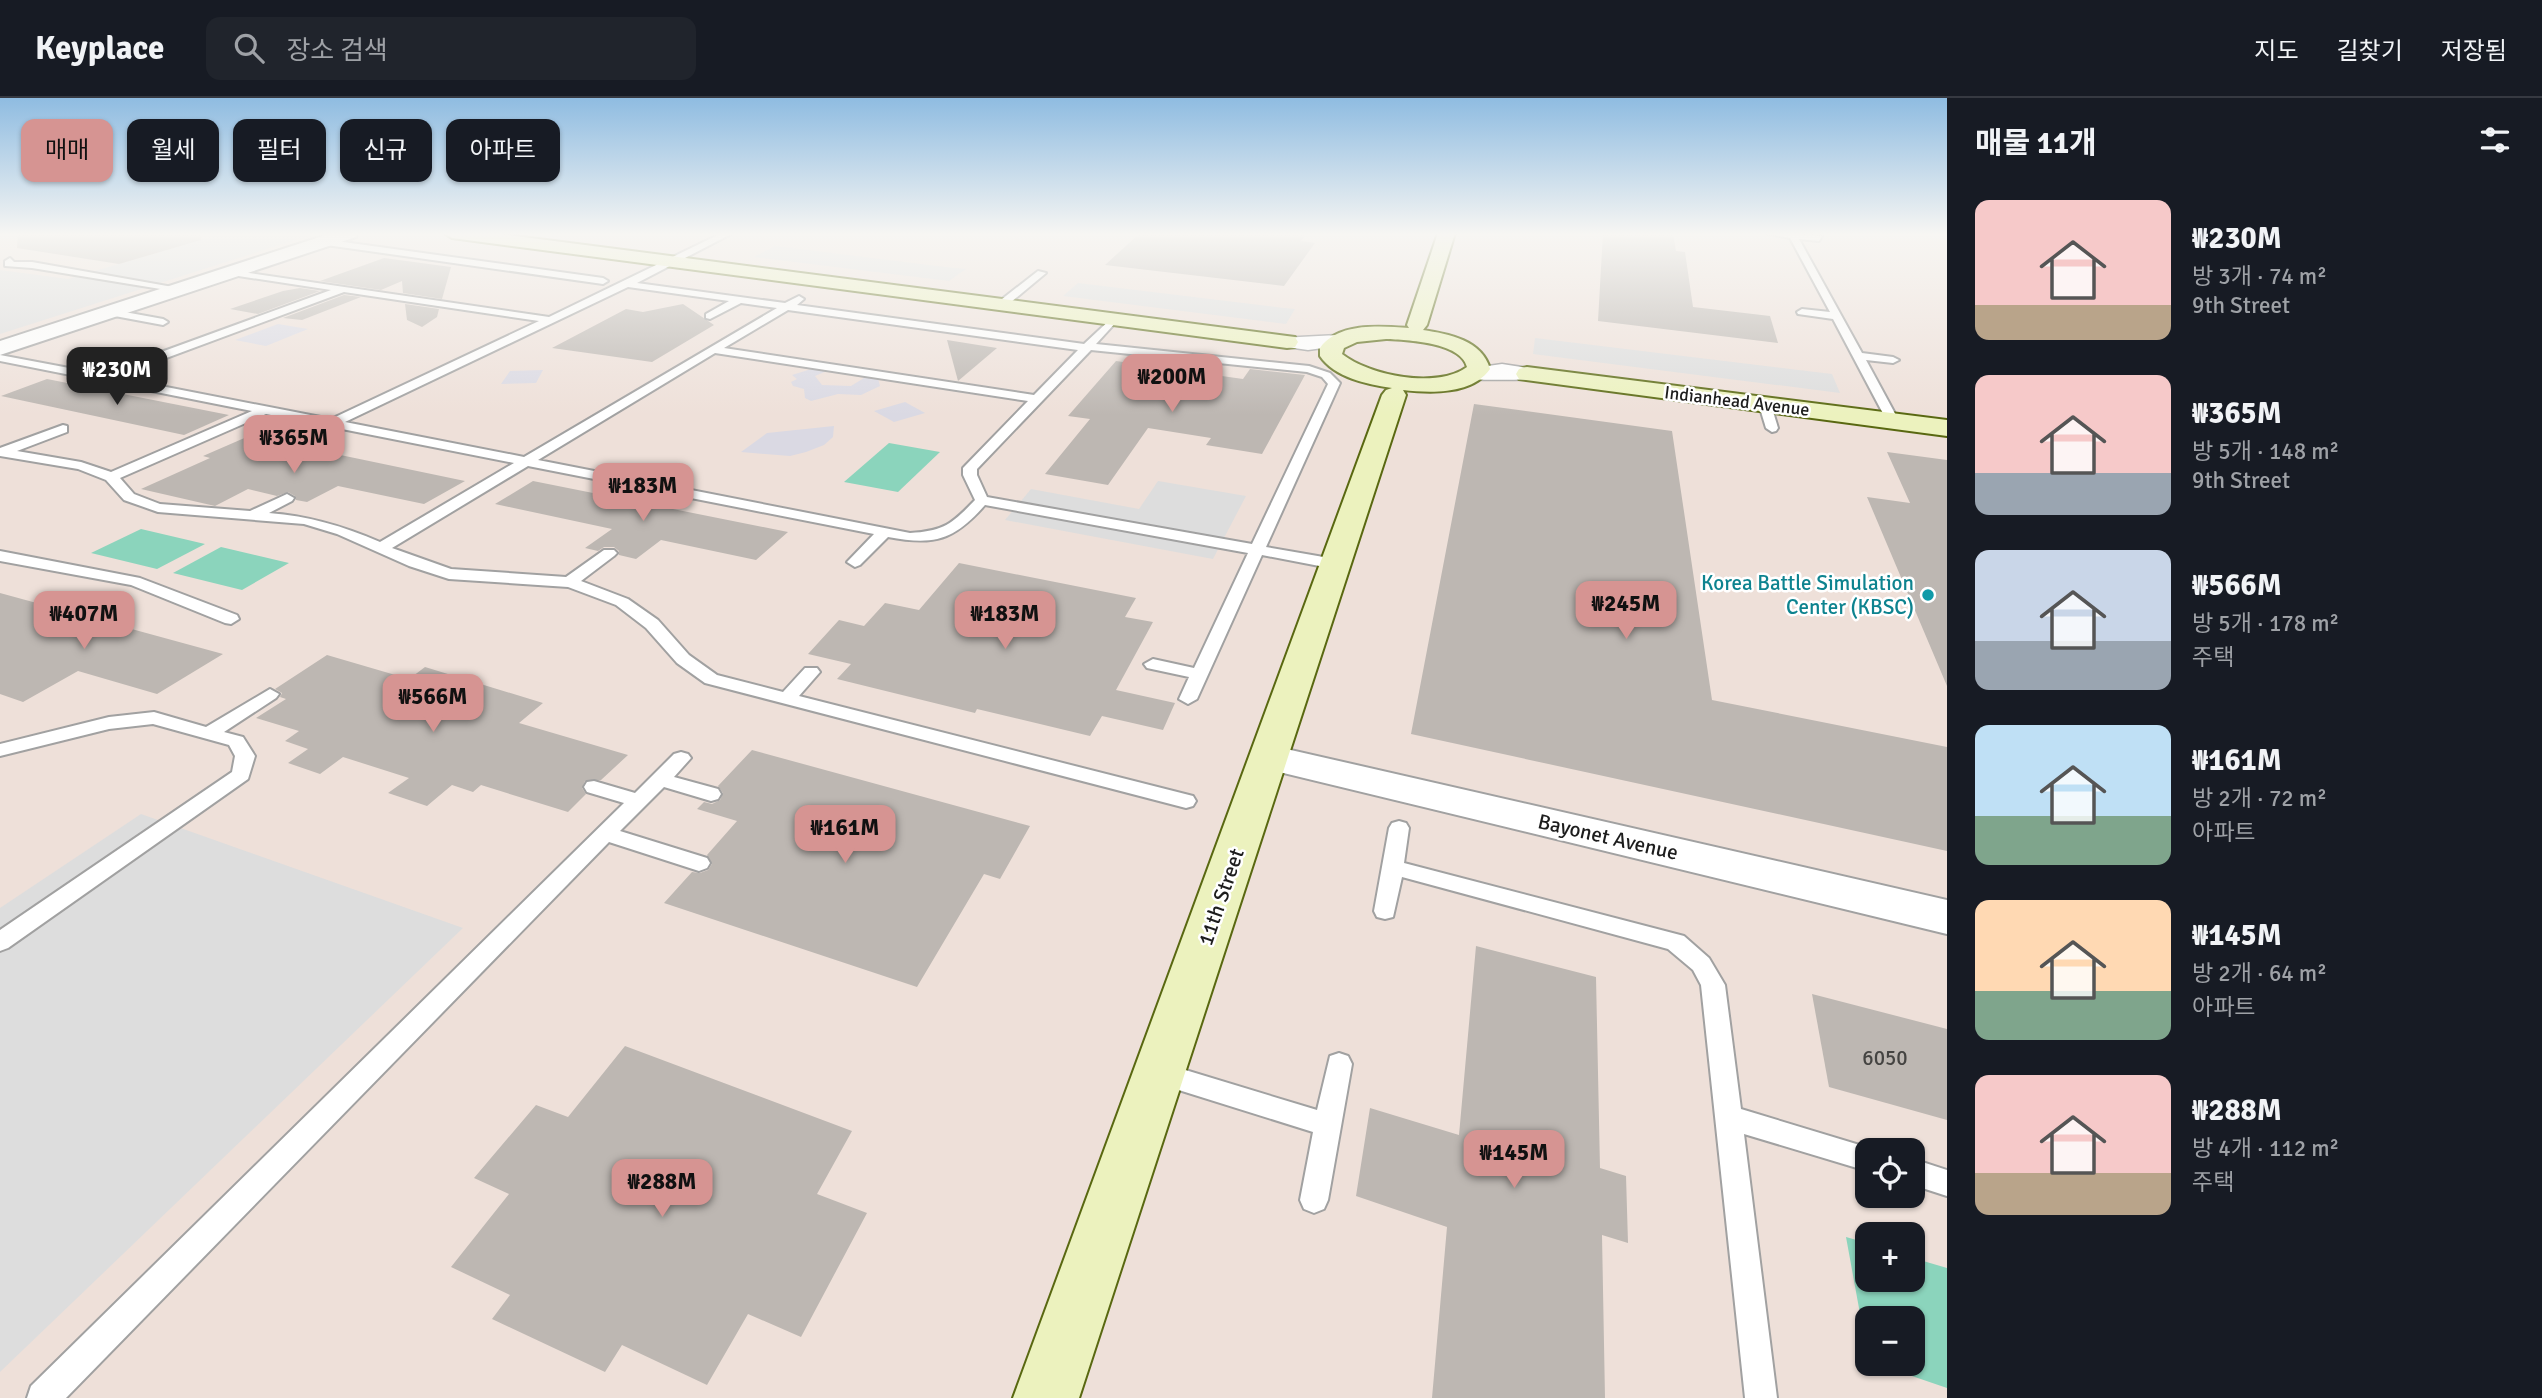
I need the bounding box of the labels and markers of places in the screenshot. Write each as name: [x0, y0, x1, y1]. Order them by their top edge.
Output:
pin: ₩230M: [68, 348, 166, 407]
pin: ₩200M: [1123, 354, 1221, 414]
pin: ₩365M: [245, 416, 343, 475]
pin: ₩183M: [594, 464, 692, 523]
place label: Korea Battle Simulation Center (KBSC): [1701, 570, 1914, 620]
pin: ₩245M: [1577, 582, 1675, 641]
marker: Korea Battle Simulation Center (KBSC): [1920, 587, 1936, 603]
pin: ₩407M: [35, 592, 133, 651]
pin: ₩183M: [956, 592, 1054, 651]
pin: ₩566M: [384, 674, 482, 734]
pin: ₩161M: [796, 806, 894, 865]
pin: ₩145M: [1465, 1130, 1563, 1190]
pin: ₩288M: [613, 1160, 711, 1219]

